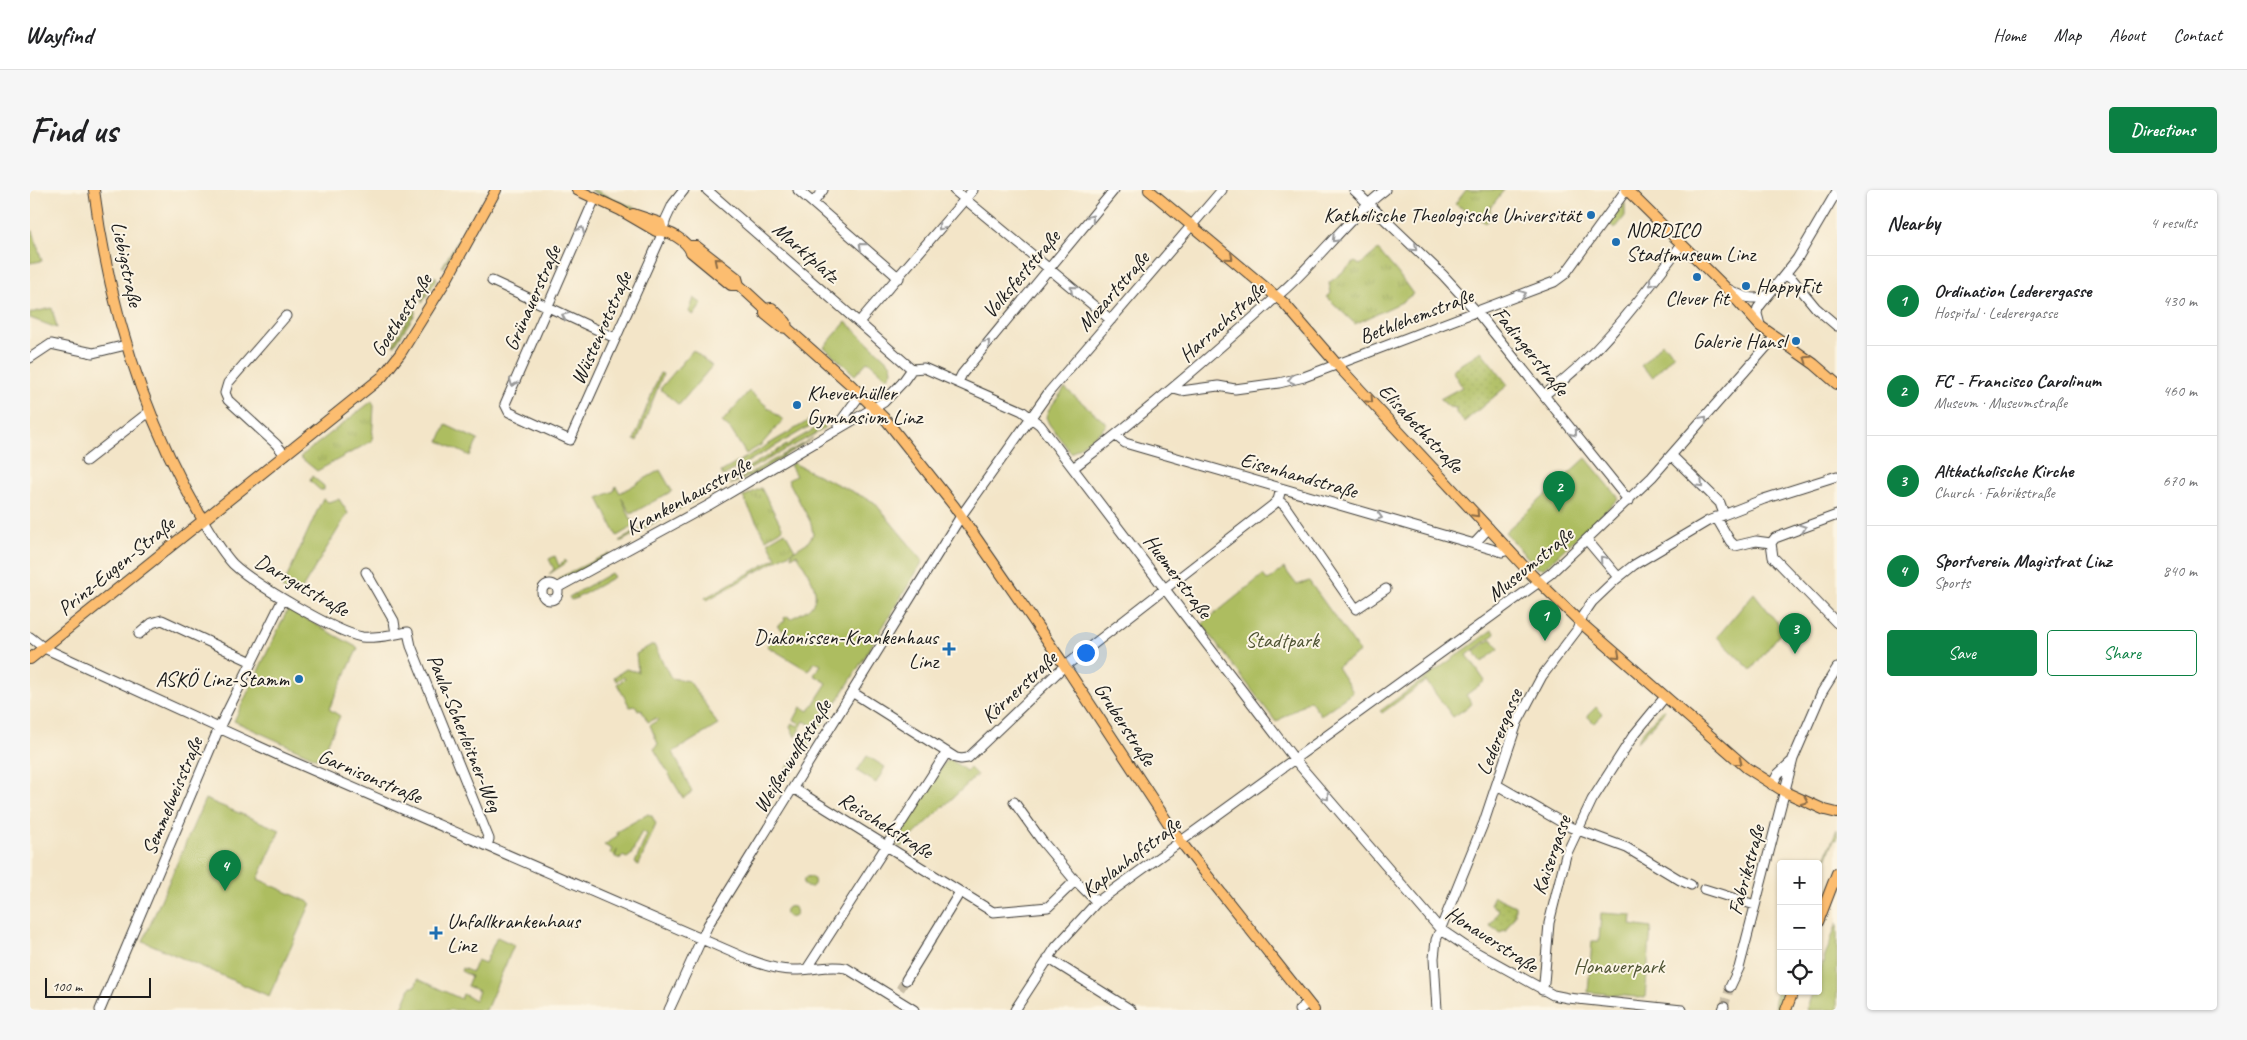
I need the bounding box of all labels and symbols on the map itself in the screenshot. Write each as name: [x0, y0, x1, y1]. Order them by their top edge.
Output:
place label: Katholische Theologische Universität: [1324, 202, 1583, 228]
marker: Katholische Theologische Universität: [1585, 209, 1597, 221]
one-way arrow: [1085, 215, 1093, 224]
street label: Marktplatz: [767, 216, 846, 290]
place label: NORDICO Stadtmuseum Linz: [1626, 217, 1757, 267]
street label: Liebigstraße: [105, 219, 149, 311]
one-way arrow: [938, 222, 947, 231]
street label: Volksfeststraße: [976, 223, 1067, 324]
one-way arrow: [574, 226, 585, 235]
one-way arrow: [1332, 233, 1341, 242]
marker: NORDICO Stadtmuseum Linz: [1610, 236, 1622, 248]
street label: Grünauerstraße: [497, 239, 568, 355]
one-way arrow: [858, 242, 867, 251]
one-way arrow: [1408, 242, 1417, 251]
street label: Mozartstraße: [1071, 244, 1156, 336]
one-way arrow: [1224, 251, 1233, 260]
one-way arrow: [714, 258, 723, 267]
street label: Wüstenrotstraße: [565, 266, 638, 388]
street label: Goethestraße: [365, 267, 439, 361]
marker: Clever fit: [1691, 271, 1703, 283]
place label: HappyFit: [1756, 273, 1823, 299]
street label: Harrachstraße: [1173, 275, 1272, 368]
one-way arrow: [1649, 277, 1658, 286]
marker: HappyFit: [1740, 280, 1752, 292]
street label: Bethlehemstraße: [1355, 282, 1479, 350]
place label: Clever fit: [1665, 285, 1731, 311]
one-way arrow: [1070, 287, 1079, 295]
one-way arrow: [1518, 290, 1526, 300]
street label: Fadingerstraße: [1487, 301, 1576, 403]
one-way arrow: [561, 311, 570, 322]
place label: Galerie Hansl: [1692, 328, 1789, 354]
marker: Galerie Hansl: [1790, 335, 1802, 347]
one-way arrow: [982, 340, 990, 349]
one-way arrow: [1803, 356, 1813, 365]
one-way arrow: [1287, 374, 1296, 385]
one-way arrow: [509, 378, 519, 387]
street label: Elisabethstraße: [1373, 378, 1470, 480]
place label: Khevenhüller Gymnasium Linz: [807, 380, 924, 430]
one-way arrow: [1365, 395, 1374, 404]
marker: Khevenhüller Gymnasium Linz: [791, 399, 803, 411]
one-way arrow: [1699, 416, 1707, 425]
one-way arrow: [1569, 427, 1577, 436]
street label: Eisenhandstraße: [1238, 446, 1363, 505]
street label: Krankenhausstraße: [621, 450, 757, 541]
pin: 2: [1543, 471, 1575, 512]
one-way arrow: [1694, 478, 1703, 487]
one-way arrow: [1470, 508, 1479, 517]
street label: Prinz-Eugen-Straße: [52, 509, 182, 621]
one-way arrow: [1374, 511, 1382, 521]
street label: Museumstraße: [1482, 520, 1580, 607]
one-way arrow: [1798, 524, 1807, 534]
street label: Huemerstraße: [1138, 529, 1219, 625]
street label: Darrgutstraße: [250, 548, 355, 623]
one-way arrow: [1600, 555, 1609, 564]
pin: 1: [1529, 600, 1561, 641]
pin: 3: [1779, 613, 1811, 654]
place label: Diakonissen-Krankenhaus Linz: [754, 624, 940, 674]
park label: Stadtpark: [1245, 627, 1320, 653]
your location: [1073, 640, 1099, 666]
marker: Diakonissen-Krankenhaus Linz: [942, 642, 956, 656]
street label: Körnerstraße: [976, 644, 1064, 729]
one-way arrow: [1611, 649, 1620, 658]
street label: Paula-Scherleitner-Weg: [422, 650, 509, 817]
place label: ASKÖ Linz-Stamm: [156, 666, 290, 692]
marker: ASKÖ Linz-Stamm: [293, 673, 305, 685]
street label: Gruberstraße: [1088, 677, 1163, 773]
street label: Lederergasse: [1470, 684, 1528, 779]
street label: Weißenwolffstraße: [747, 693, 838, 817]
street label: Semmelweisstraße: [135, 731, 209, 859]
street label: Garnisonstraße: [314, 742, 428, 810]
one-way arrow: [1733, 756, 1742, 764]
street label: Reischekstraße: [834, 786, 940, 865]
one-way arrow: [1321, 791, 1329, 800]
one-way arrow: [1800, 795, 1809, 806]
street label: Kaplanhofstraße: [1076, 810, 1187, 903]
street label: Kaisergasse: [1525, 811, 1577, 898]
street label: Fabrikstraße: [1722, 820, 1771, 918]
pin: 4: [209, 850, 241, 891]
street label: Honauerstraße: [1441, 900, 1545, 980]
place label: Unfallkrankenhaus Linz: [447, 908, 582, 958]
marker: Unfallkrankenhaus Linz: [429, 926, 443, 940]
park label: Honauerpark: [1574, 953, 1666, 979]
scale bar: [45, 975, 151, 998]

